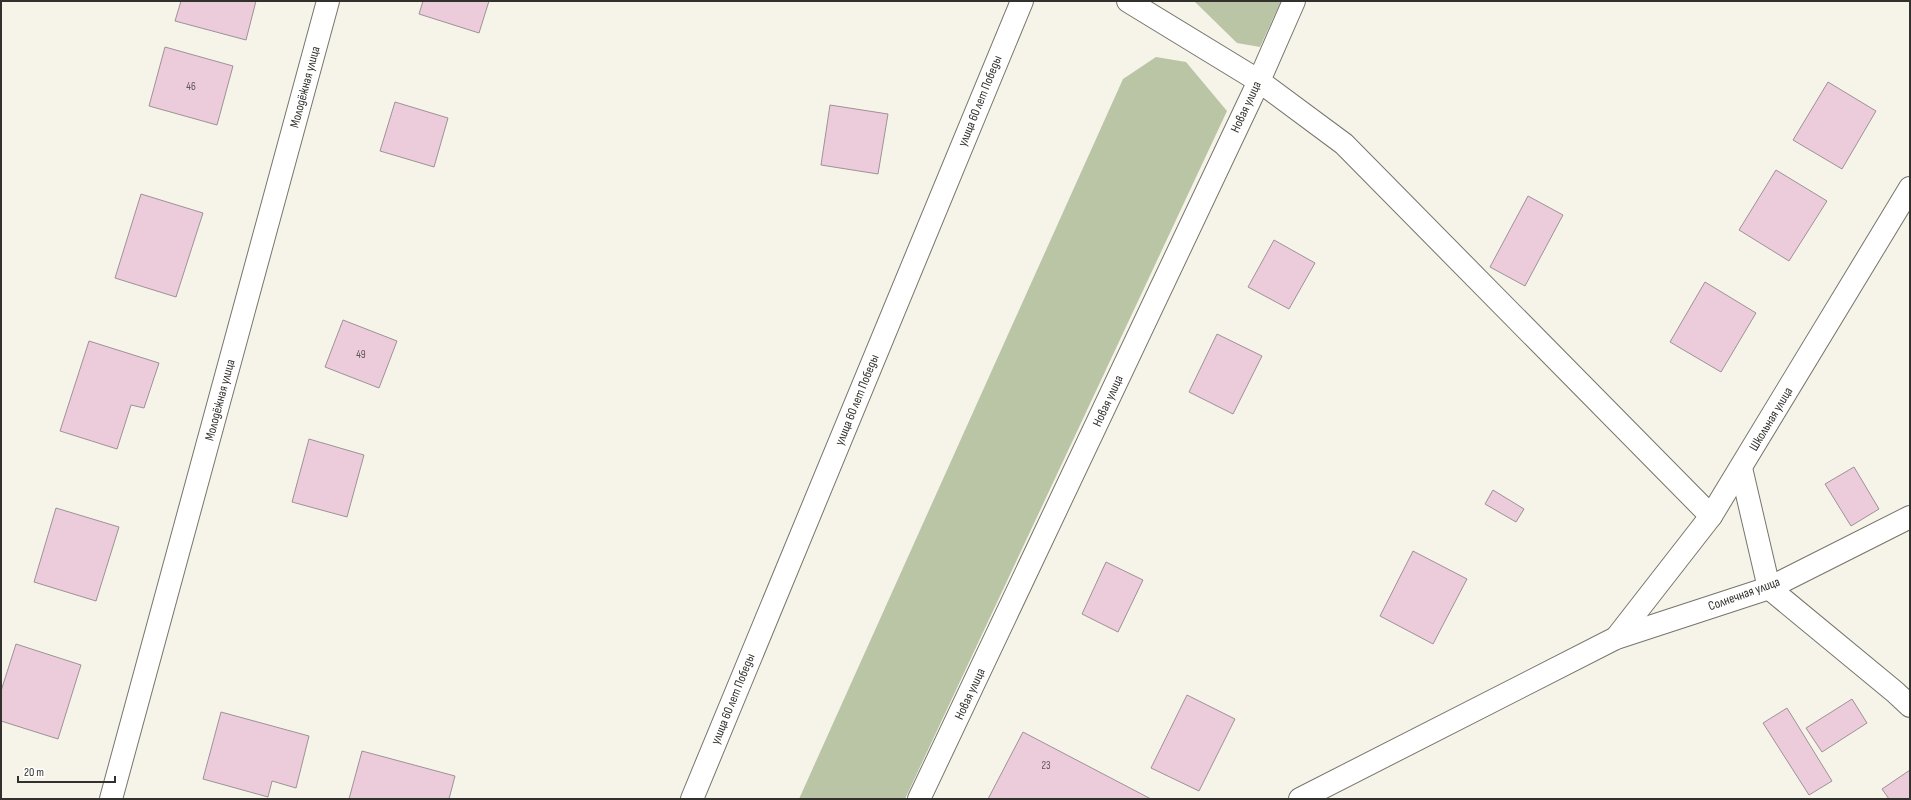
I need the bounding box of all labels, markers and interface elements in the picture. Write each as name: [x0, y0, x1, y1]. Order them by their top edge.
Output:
street label: Молодёжная улица: [286, 45, 324, 129]
street label: улица 60 лет Победы: [954, 53, 1006, 149]
street label: Новая улица: [1227, 79, 1265, 135]
house number: 46: [186, 80, 196, 93]
house number: 49: [356, 348, 366, 361]
street label: улица 60 лет Победы: [831, 352, 883, 448]
street label: Молодёжная улица: [201, 358, 239, 442]
street label: Новая улица: [1089, 373, 1127, 429]
street label: Школьная улица: [1746, 384, 1796, 454]
street label: Солнечная улица: [1706, 574, 1782, 614]
street label: улица 60 лет Победы: [707, 651, 759, 747]
street label: Новая улица: [951, 666, 989, 722]
scale bar: [18, 758, 115, 784]
house number: 23: [1041, 759, 1051, 772]
text: 20 m: [24, 765, 44, 780]

